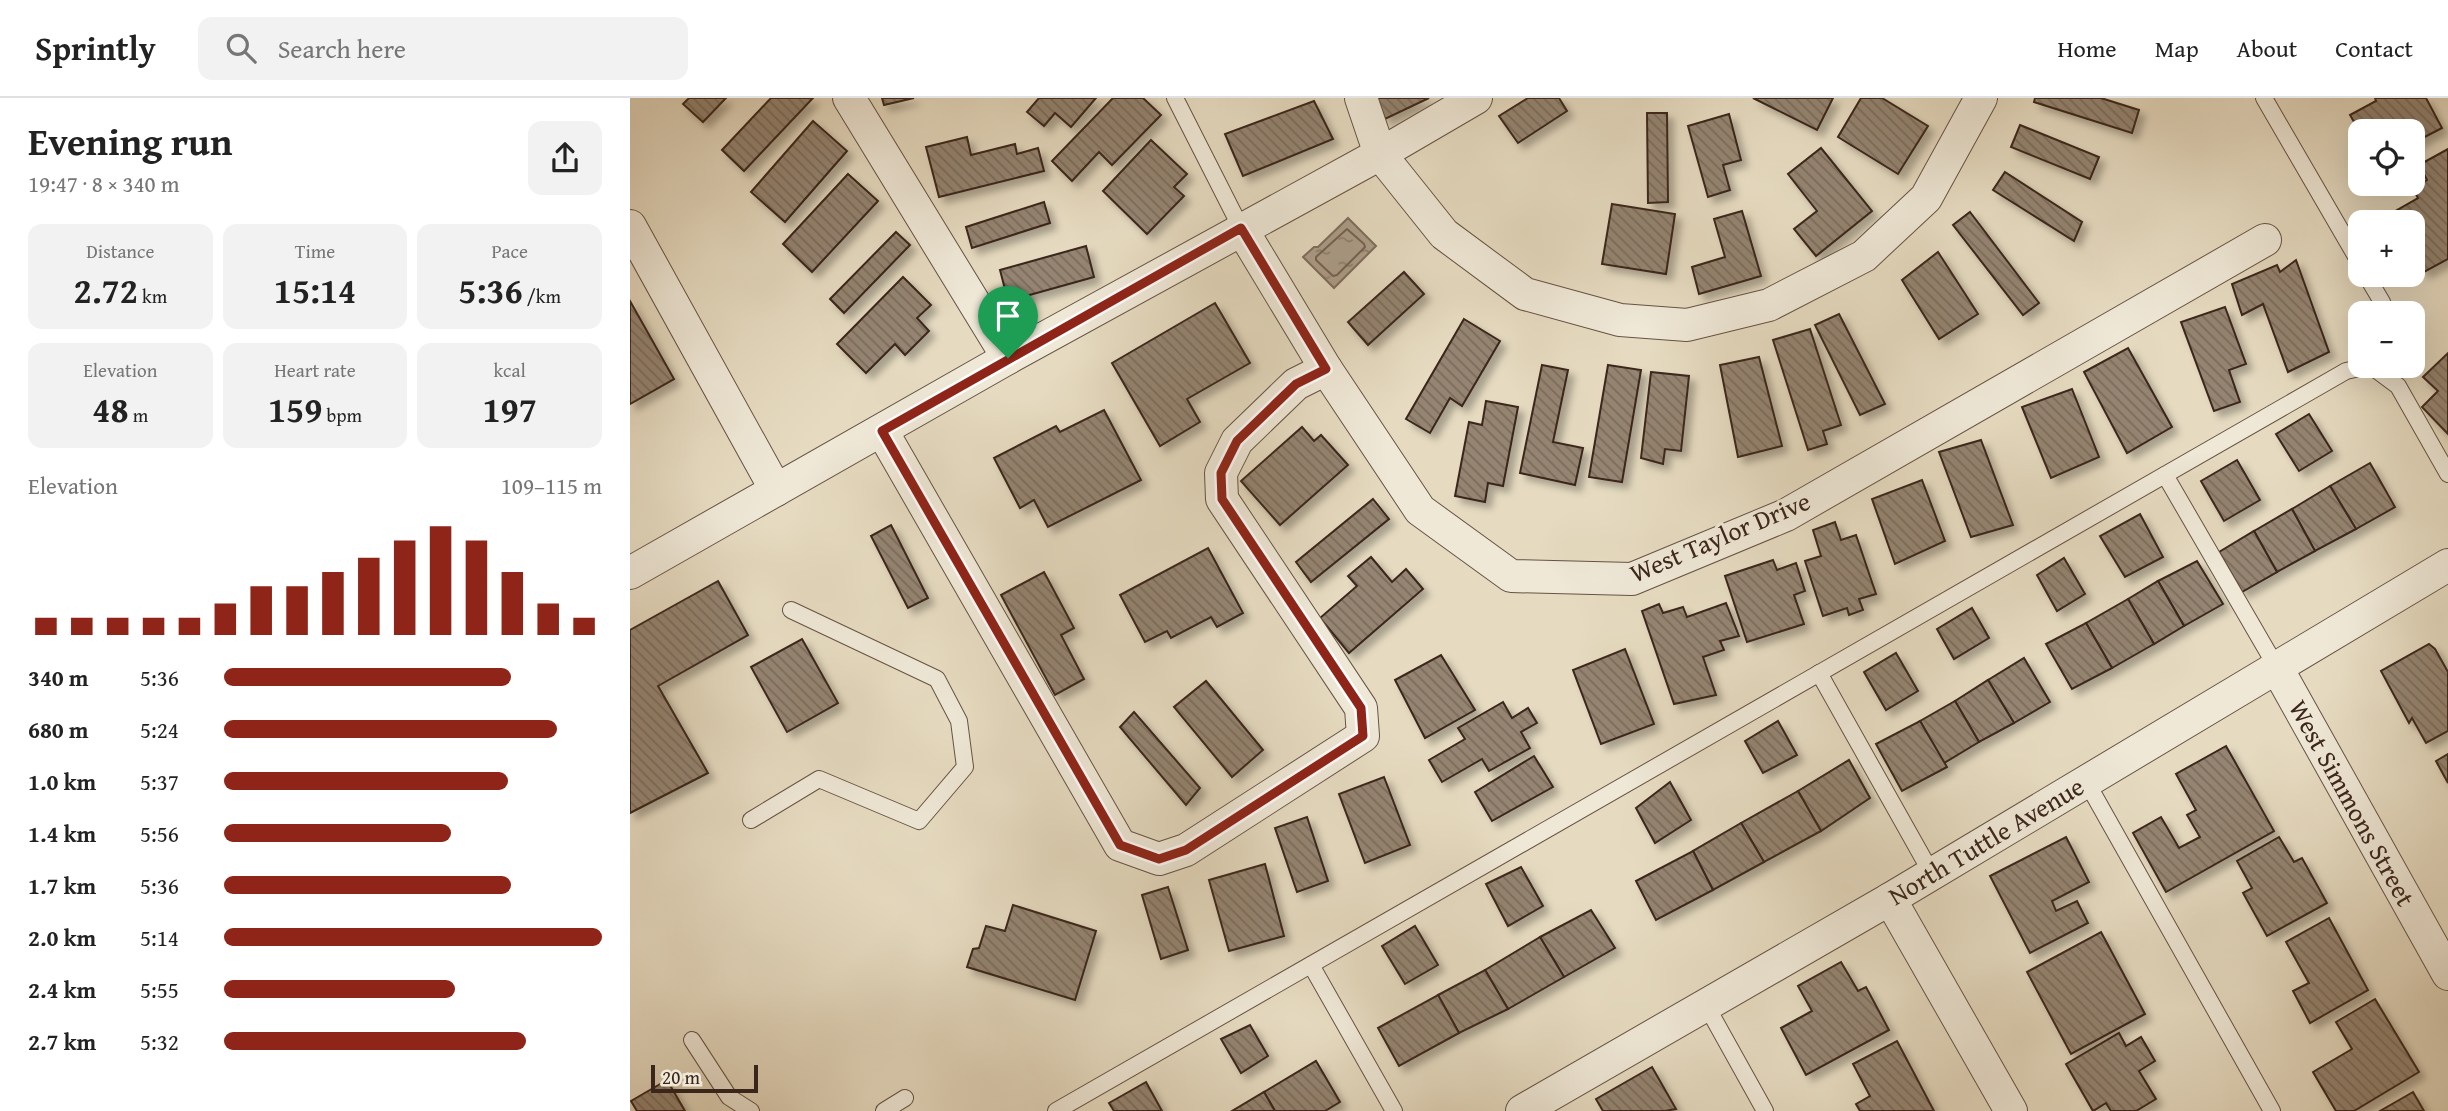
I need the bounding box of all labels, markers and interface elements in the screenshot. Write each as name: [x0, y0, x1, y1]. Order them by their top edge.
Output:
search box: [198, 17, 688, 80]
text: Sprintly: [35, 24, 156, 72]
icon: search: [222, 29, 260, 67]
text: Search here: [278, 29, 406, 68]
text: Home: [2058, 31, 2117, 66]
text: Map: [2155, 31, 2199, 66]
text: About: [2237, 31, 2297, 66]
text: Contact: [2335, 31, 2413, 66]
text: Evening run: [28, 113, 232, 169]
map controls: [2348, 119, 2425, 378]
button: locate: [2348, 119, 2425, 196]
button: share: [528, 121, 602, 195]
text: 19:47 · 8 × 340 m: [28, 167, 180, 200]
button: +: [2348, 210, 2425, 287]
text: Distance: [86, 237, 154, 265]
text: Time: [295, 237, 335, 265]
text: Pace: [491, 237, 528, 265]
text: 2.72: [74, 265, 138, 316]
text: 15:14: [274, 265, 356, 316]
text: 5:36: [458, 265, 523, 316]
text: km: [138, 282, 167, 310]
text: /km: [523, 282, 561, 310]
pin: [978, 286, 1038, 358]
icon: arrive: [989, 297, 1027, 335]
button: −: [2348, 301, 2425, 378]
text: Elevation: [83, 356, 158, 384]
text: Heart rate: [274, 356, 356, 384]
text: kcal: [493, 356, 526, 384]
text: 48: [92, 384, 129, 435]
text: 159: [268, 384, 322, 435]
text: 197: [482, 384, 537, 435]
text: m: [129, 401, 148, 429]
text: bpm: [322, 401, 362, 429]
text: Elevation: [28, 469, 118, 502]
text: 109–115 m: [501, 469, 602, 502]
street label: West Taylor Drive: [1624, 481, 1816, 592]
text: 340 m: [28, 661, 89, 694]
text: 5:36: [140, 661, 179, 694]
street label: West Simmons Street: [2279, 692, 2425, 913]
text: 680 m: [28, 713, 89, 746]
text: 5:24: [140, 713, 179, 746]
text: 1.0 km: [28, 765, 96, 798]
text: 5:37: [140, 765, 179, 798]
street label: North Tuttle Avenue: [1880, 767, 2091, 915]
text: 1.4 km: [28, 817, 96, 850]
text: 5:56: [140, 817, 179, 850]
text: 1.7 km: [28, 869, 96, 902]
text: 5:36: [140, 869, 179, 902]
text: 2.0 km: [28, 921, 96, 954]
text: 5:14: [140, 921, 179, 954]
text: 2.4 km: [28, 973, 96, 1006]
text: 5:55: [140, 973, 179, 1006]
text: 2.7 km: [28, 1025, 96, 1058]
text: 5:32: [140, 1025, 179, 1058]
scale bar: [651, 1062, 758, 1094]
text: 20 m: [662, 1063, 700, 1091]

